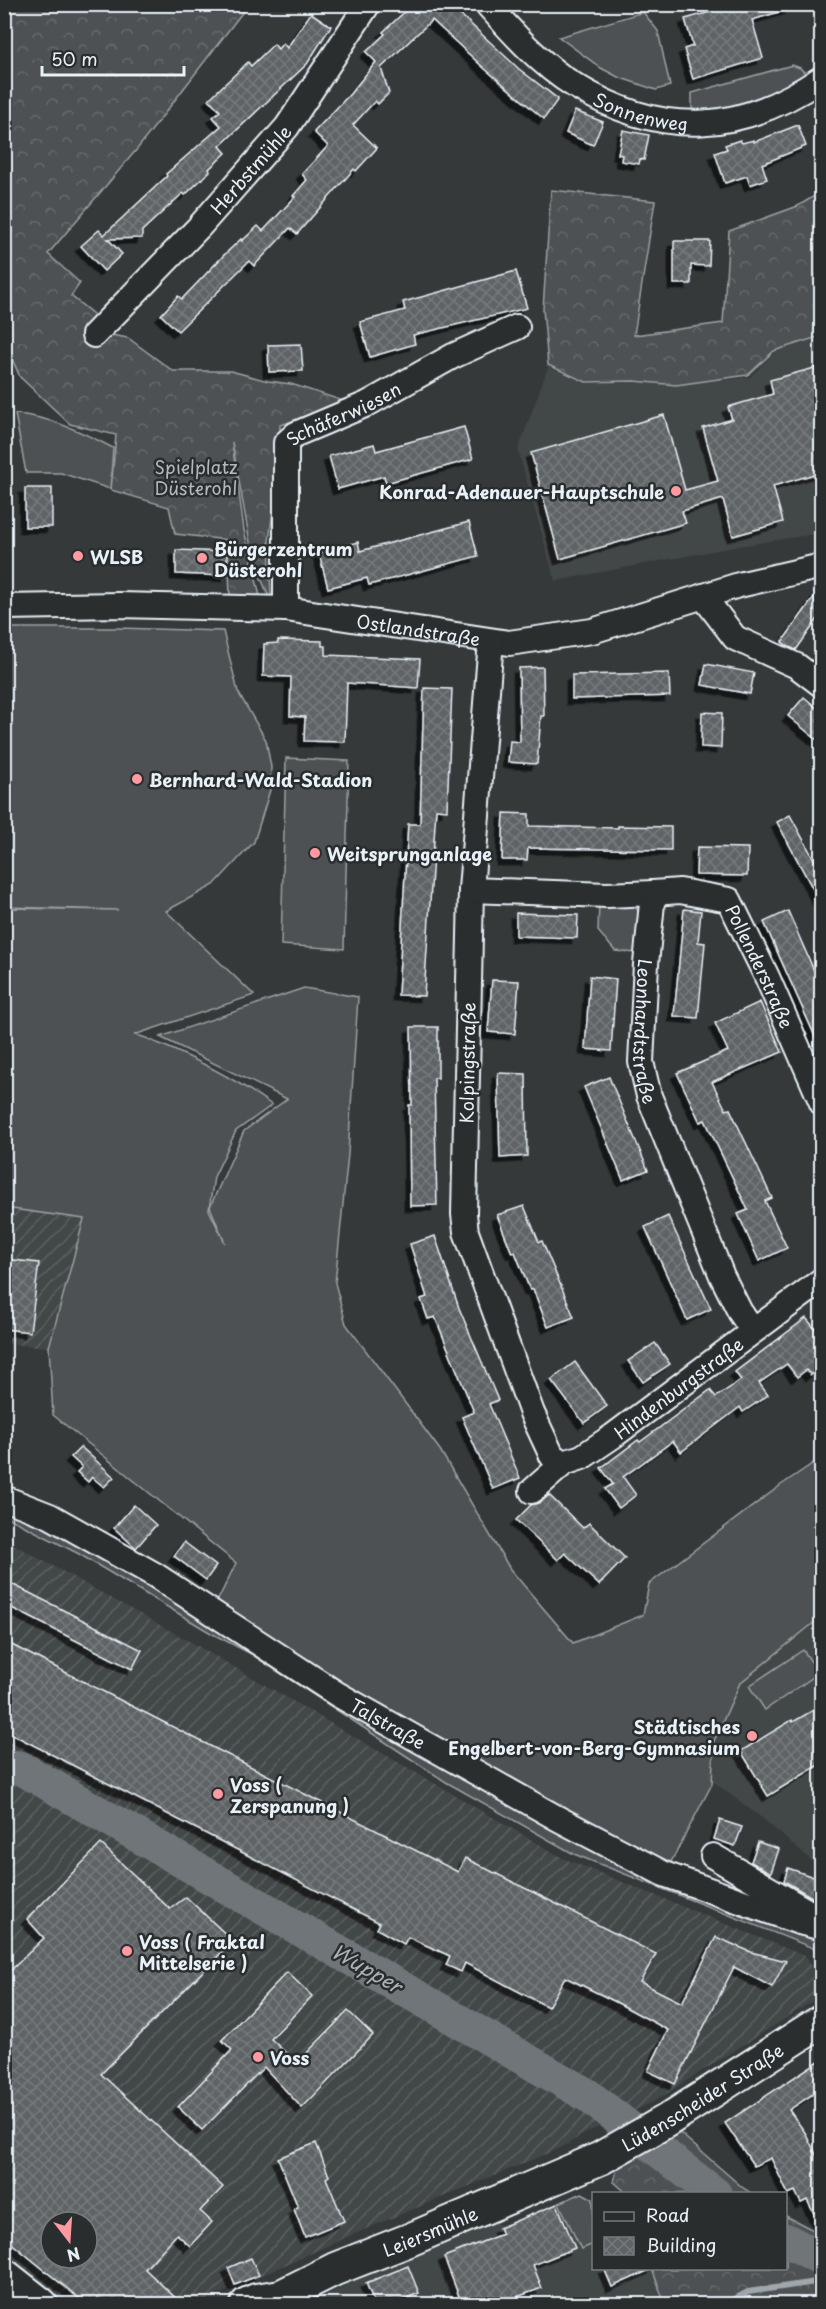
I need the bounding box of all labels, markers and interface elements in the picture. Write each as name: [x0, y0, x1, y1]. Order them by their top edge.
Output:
scale bar: [42, 39, 184, 77]
text: 50 m: [51, 45, 98, 72]
street label: Sonnenweg: [589, 85, 689, 136]
street label: Herbstmühle: [203, 118, 297, 220]
street label: Schäferwiesen: [279, 374, 405, 451]
park label: Spielplatz Düsterohl: [154, 453, 238, 501]
place label: Konrad-Adenauer-Hauptschule: [379, 478, 664, 505]
marker: Konrad-Adenauer-Hauptschule: [669, 484, 683, 498]
place label: Bürgerzentrum Düsterohl: [214, 535, 353, 583]
place label: WLSB: [90, 543, 143, 570]
marker: WLSB: [71, 549, 85, 563]
marker: Bürgerzentrum Düsterohl: [195, 551, 209, 565]
street label: Ostlandstraße: [355, 606, 482, 652]
place label: Bernhard-Wald-Stadion: [149, 766, 372, 793]
marker: Bernhard-Wald-Stadion: [130, 772, 144, 786]
place label: Weitsprunganlage: [327, 840, 492, 867]
marker: Weitsprunganlage: [308, 846, 322, 860]
street label: Pollenderstraße: [720, 899, 801, 1032]
street label: Leonhardtstraße: [628, 958, 664, 1107]
street label: Kolpingstraße: [452, 1002, 482, 1124]
street label: Hindenburgstraße: [608, 1330, 748, 1445]
street label: Talstraße: [345, 1691, 431, 1755]
place label: Städtisches Engelbert-von-Berg-Gymnasium: [448, 1713, 740, 1761]
marker: Städtisches Engelbert-von-Berg-Gymnasium: [745, 1729, 759, 1743]
place label: Voss ( Zerspanung ): [230, 1771, 349, 1819]
marker: Voss ( Zerspanung ): [211, 1787, 225, 1801]
place label: Voss ( Fraktal Mittelserie ): [139, 1928, 265, 1976]
water label: Wupper: [326, 1936, 410, 2002]
marker: Voss ( Fraktal Mittelserie ): [120, 1944, 134, 1958]
street label: Lüdenscheider Straße: [616, 2036, 788, 2157]
place label: Voss: [270, 2044, 310, 2071]
marker: Voss: [251, 2050, 265, 2064]
legend: [592, 2192, 787, 2270]
street label: Leiersmühle: [378, 2199, 482, 2263]
text: Road: [646, 2201, 690, 2228]
north arrow: [39, 2210, 99, 2270]
text: Building: [646, 2231, 716, 2258]
text: N: [64, 2242, 83, 2269]

